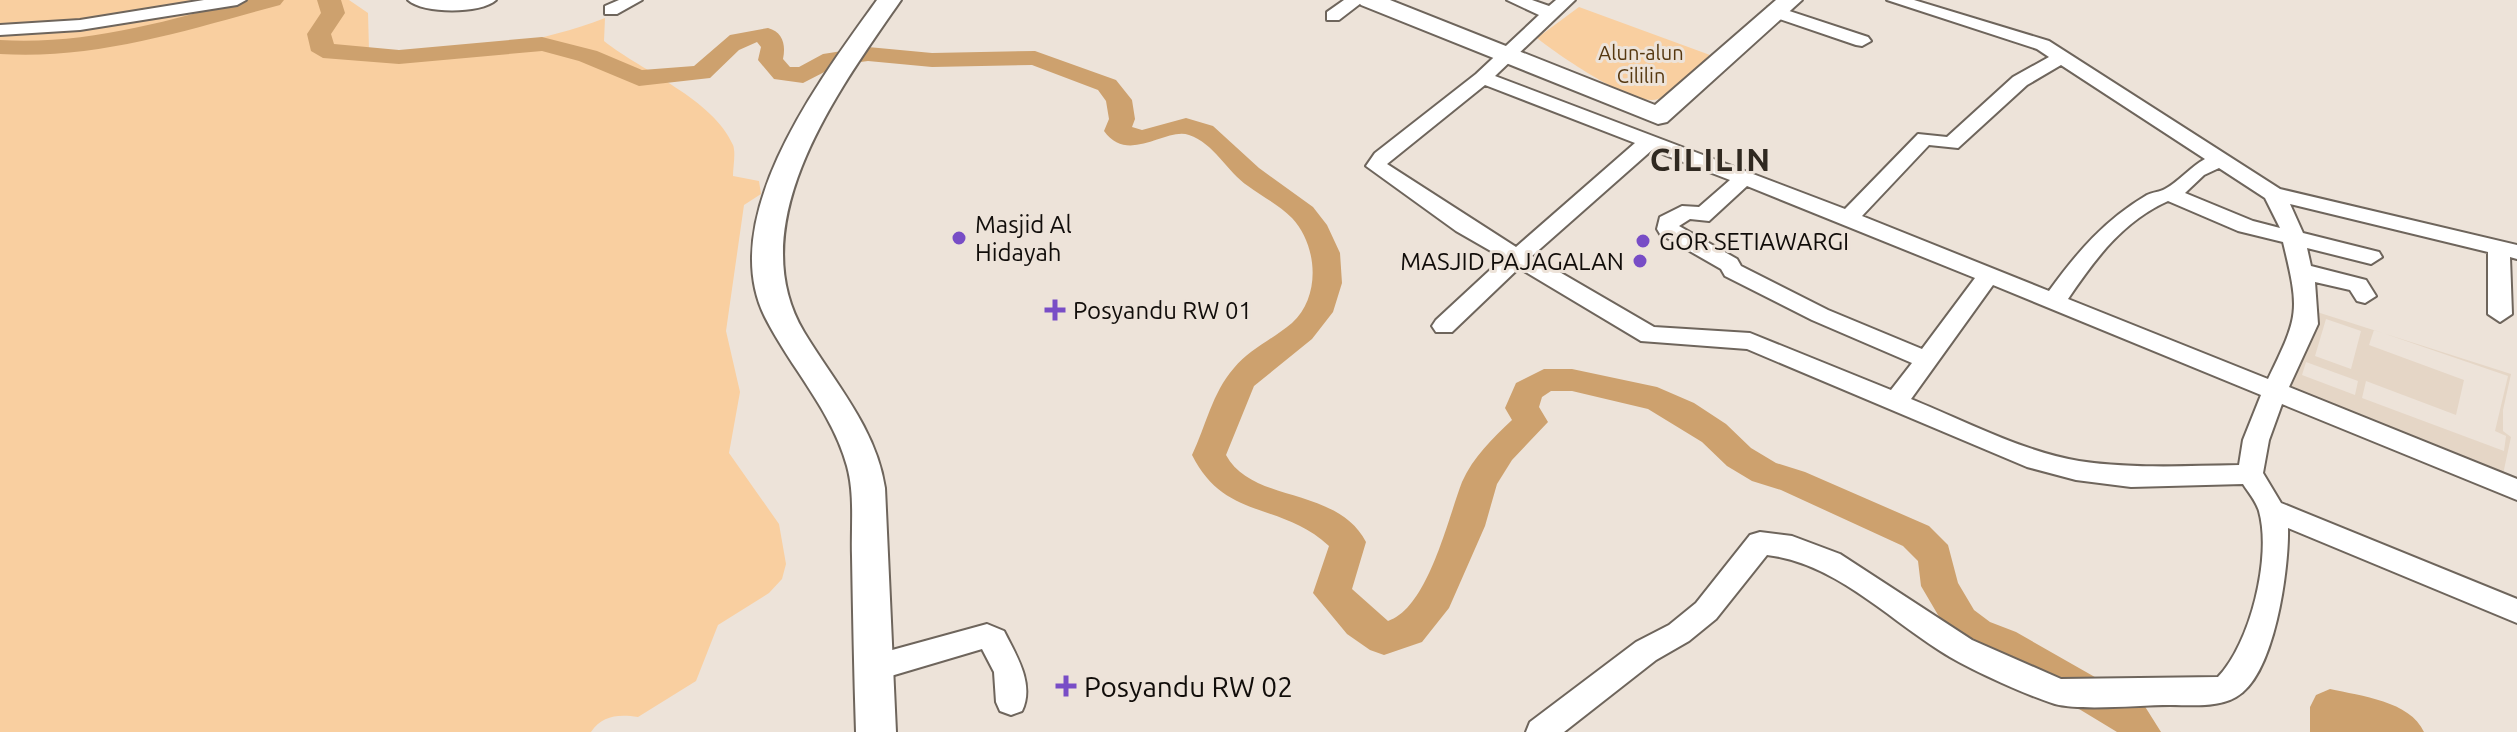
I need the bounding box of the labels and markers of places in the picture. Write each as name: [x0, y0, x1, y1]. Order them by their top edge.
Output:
place label: Masjid Al Hidayah: [975, 211, 1072, 266]
place label: GOR SETIAWARGI: [1659, 228, 1849, 255]
marker: Masjid Al Hidayah: [950, 229, 968, 247]
marker: GOR SETIAWARGI: [1634, 232, 1652, 250]
place label: MASJID PAJAGALAN: [1400, 248, 1624, 275]
marker: MASJID PAJAGALAN: [1631, 252, 1649, 270]
place label: Posyandu RW 01: [1073, 297, 1252, 324]
marker: Posyandu RW 01: [1044, 299, 1066, 321]
place label: Posyandu RW 02: [1084, 671, 1293, 702]
marker: Posyandu RW 02: [1055, 675, 1077, 697]

